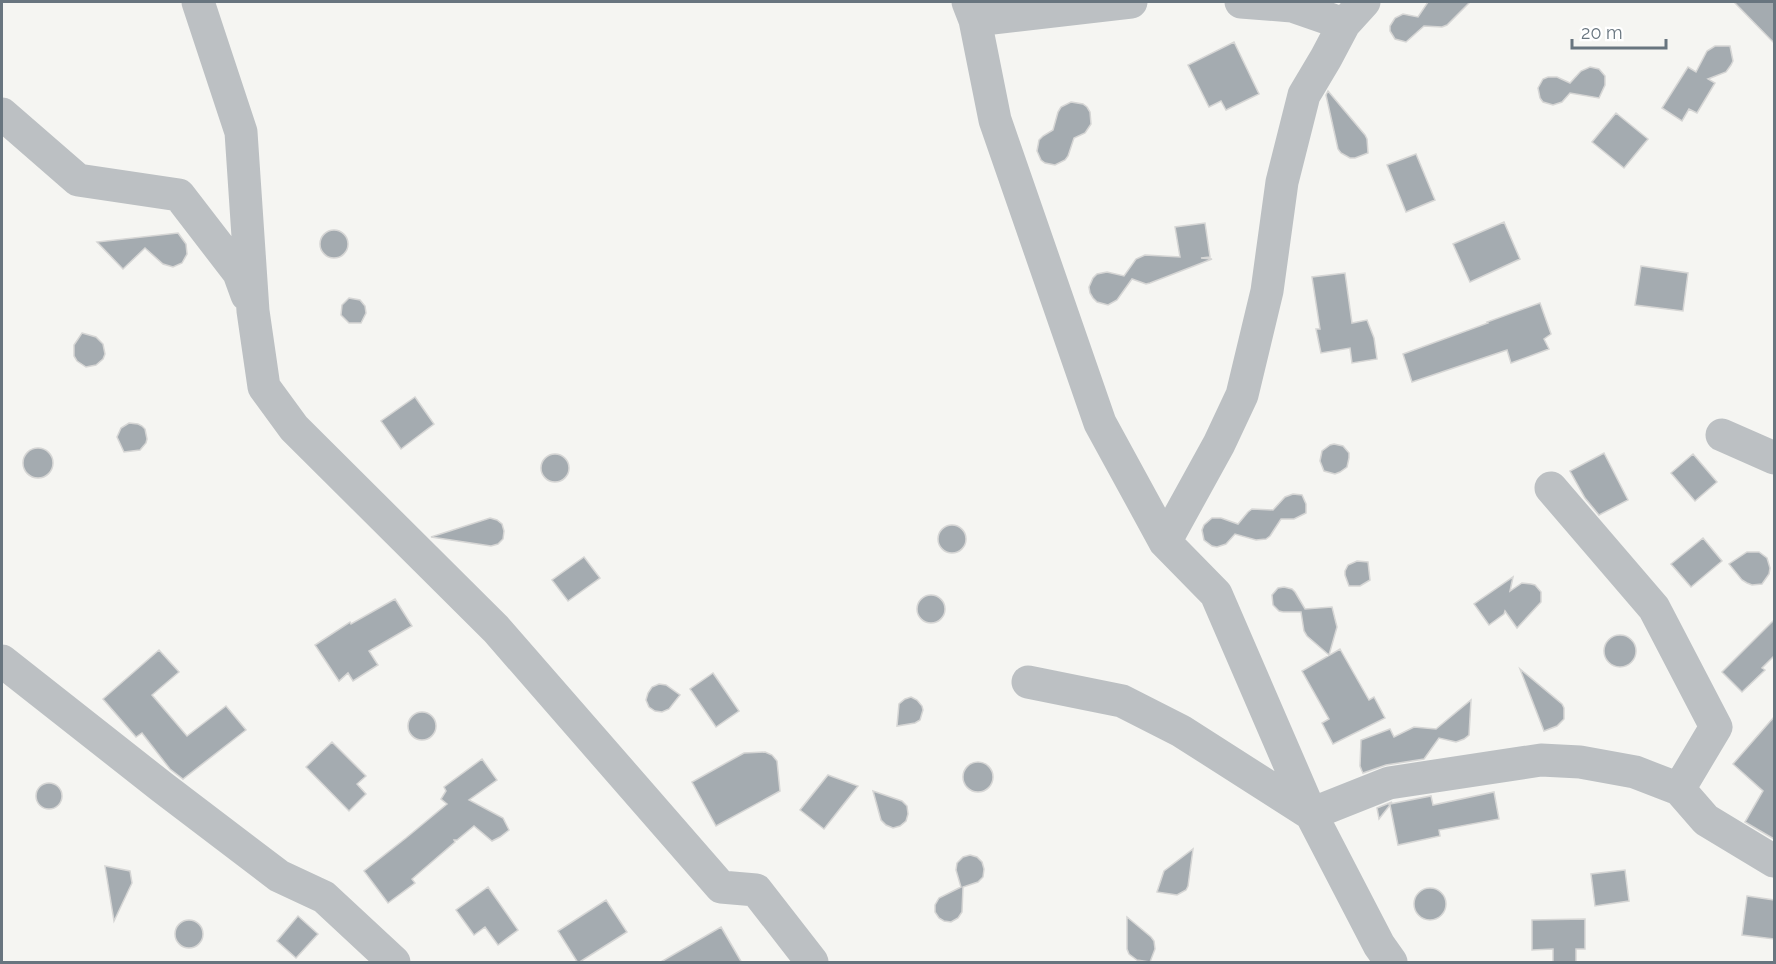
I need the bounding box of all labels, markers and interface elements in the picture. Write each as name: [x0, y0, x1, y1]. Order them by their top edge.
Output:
scale bar: [1572, 12, 1666, 50]
text: 20 m: [1581, 22, 1623, 43]

